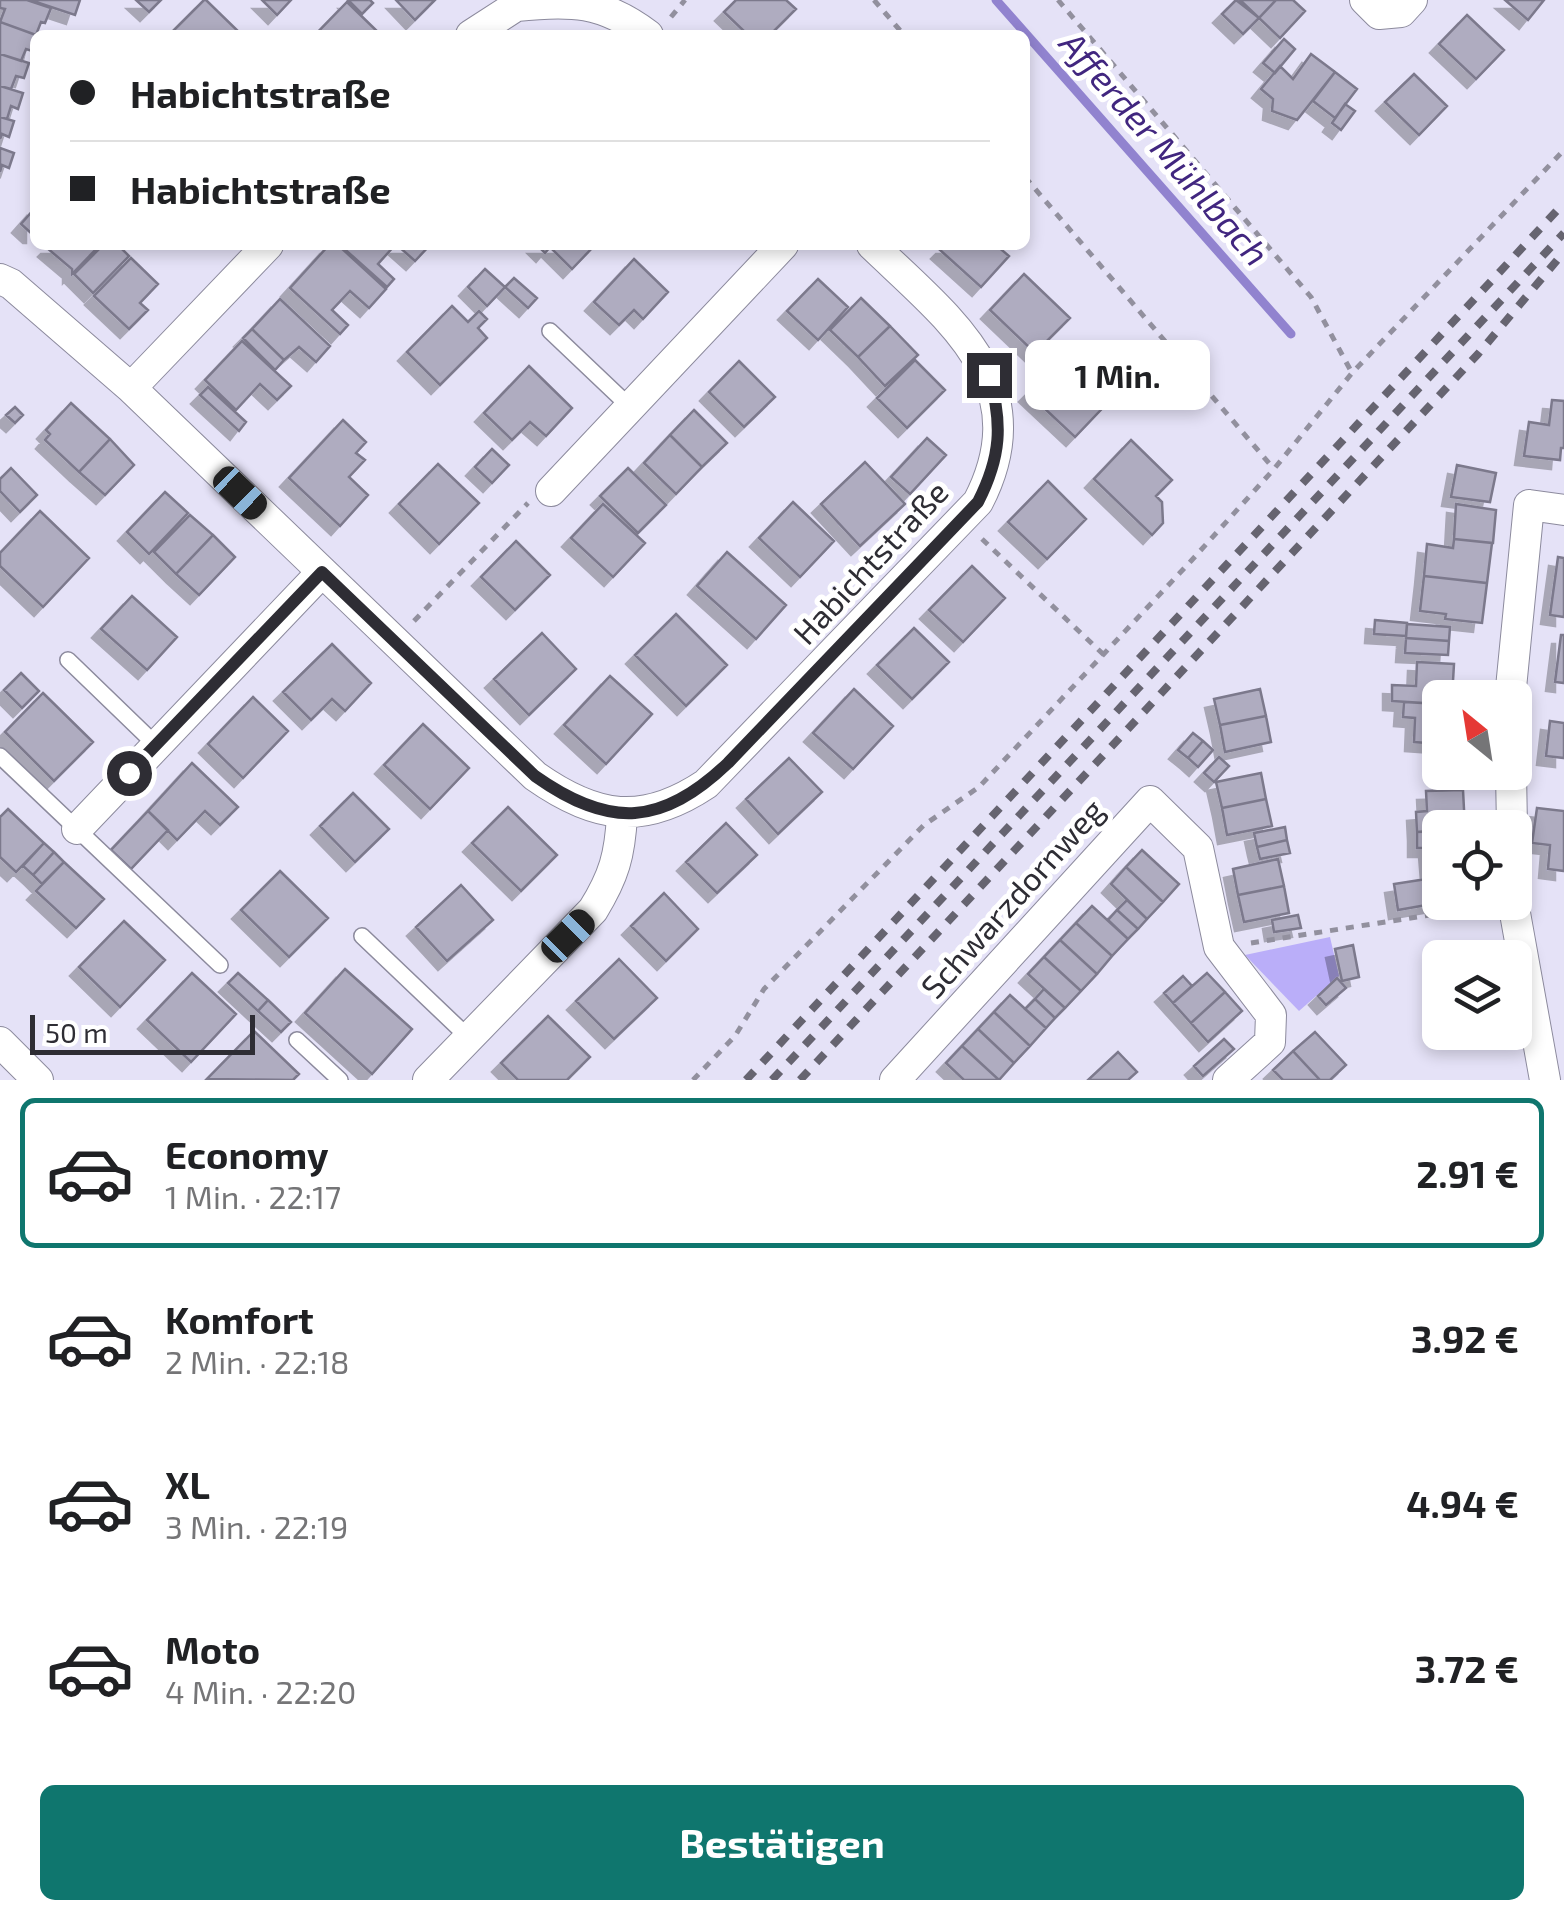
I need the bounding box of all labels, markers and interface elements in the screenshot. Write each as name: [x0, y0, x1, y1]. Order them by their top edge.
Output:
water label: Afferder Mühlbach: [1051, 20, 1279, 273]
text: Habichtstraße: [130, 70, 391, 116]
text: Habichtstraße: [130, 166, 391, 212]
callout: 1 Min.: [1024, 340, 1209, 410]
route end: [967, 353, 1012, 398]
text: 1 Min.: [1075, 356, 1160, 394]
car: [208, 461, 272, 525]
street label: Habichtstraße: [784, 472, 955, 651]
north arrow: [1422, 680, 1532, 790]
map controls: [1422, 680, 1532, 1050]
route start: [107, 751, 152, 796]
street label: Schwarzdornweg: [912, 790, 1111, 1005]
button: locate: [1422, 810, 1532, 920]
car: [536, 904, 600, 968]
button: layers: [1422, 940, 1532, 1050]
scale bar: [30, 1010, 255, 1054]
text: 50 m: [45, 1015, 108, 1049]
icon: car: [45, 1128, 135, 1218]
text: Economy: [165, 1131, 329, 1177]
text: 2.91 €: [1416, 1150, 1519, 1196]
text: 1 Min. · 22:17: [165, 1177, 341, 1215]
icon: car: [45, 1293, 135, 1383]
text: Komfort: [165, 1296, 314, 1342]
text: 3.92 €: [1411, 1315, 1519, 1361]
text: 2 Min. · 22:18: [165, 1342, 350, 1380]
icon: car: [45, 1458, 135, 1548]
text: XL: [165, 1461, 210, 1507]
text: 4.94 €: [1406, 1480, 1519, 1526]
text: 3 Min. · 22:19: [165, 1507, 348, 1545]
icon: car: [45, 1623, 135, 1713]
text: Moto: [165, 1626, 260, 1672]
text: 3.72 €: [1415, 1645, 1519, 1691]
text: 4 Min. · 22:20: [165, 1672, 356, 1710]
button: Bestätigen: [40, 1785, 1524, 1900]

